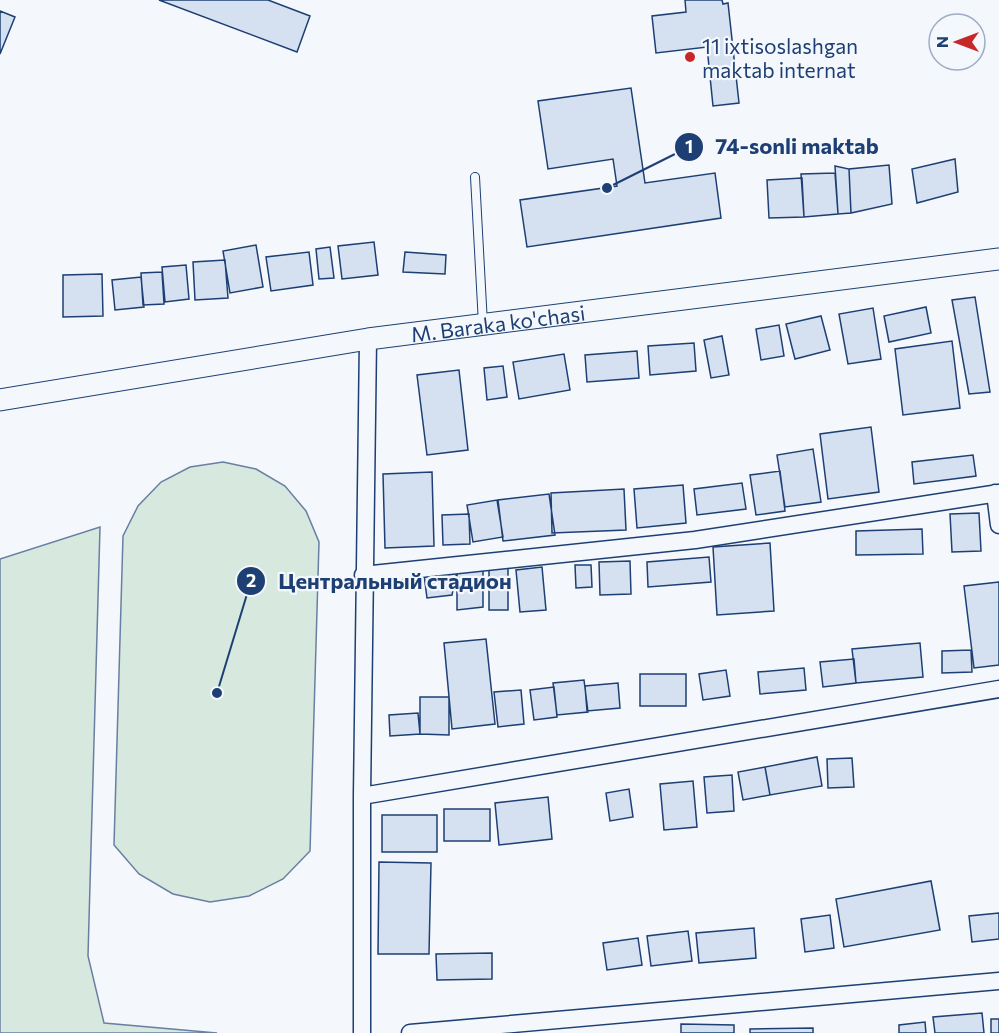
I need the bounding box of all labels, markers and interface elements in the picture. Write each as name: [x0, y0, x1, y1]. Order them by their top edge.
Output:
north arrow: [927, 12, 987, 72]
place label: 11 ixtisoslashgan maktab internat: [702, 33, 858, 82]
text: N: [932, 36, 951, 48]
marker: 11 ixtisoslashgan maktab internat: [683, 50, 697, 64]
callout: 74-sonli maktab: [674, 127, 891, 167]
text: 74-sonli maktab: [715, 132, 879, 159]
text: 1: [685, 135, 693, 157]
street label: M. Baraka ko'chasi: [409, 299, 586, 346]
callout: Центральный стадион: [236, 561, 524, 601]
text: Центральный стадион: [278, 567, 512, 594]
text: 2: [246, 569, 256, 591]

